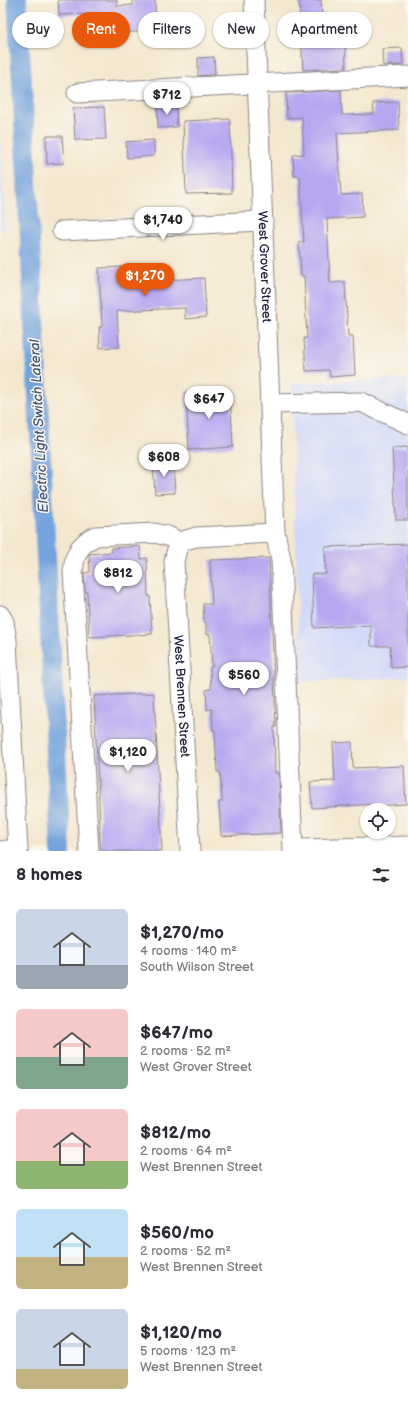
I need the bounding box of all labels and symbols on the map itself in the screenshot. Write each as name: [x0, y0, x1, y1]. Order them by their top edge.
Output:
pin: $712: [143, 82, 191, 116]
pin: $1,740: [130, 207, 196, 241]
street label: West Grover Street: [254, 211, 275, 323]
pin: $1,270: [112, 263, 178, 297]
water label: Electric Light Switch Lateral: [26, 338, 52, 513]
pin: $647: [185, 386, 233, 420]
pin: $608: [140, 444, 188, 478]
pin: $812: [94, 560, 142, 594]
street label: West Brennen Street: [170, 634, 193, 758]
pin: $560: [220, 662, 268, 696]
pin: $1,120: [95, 739, 161, 773]

